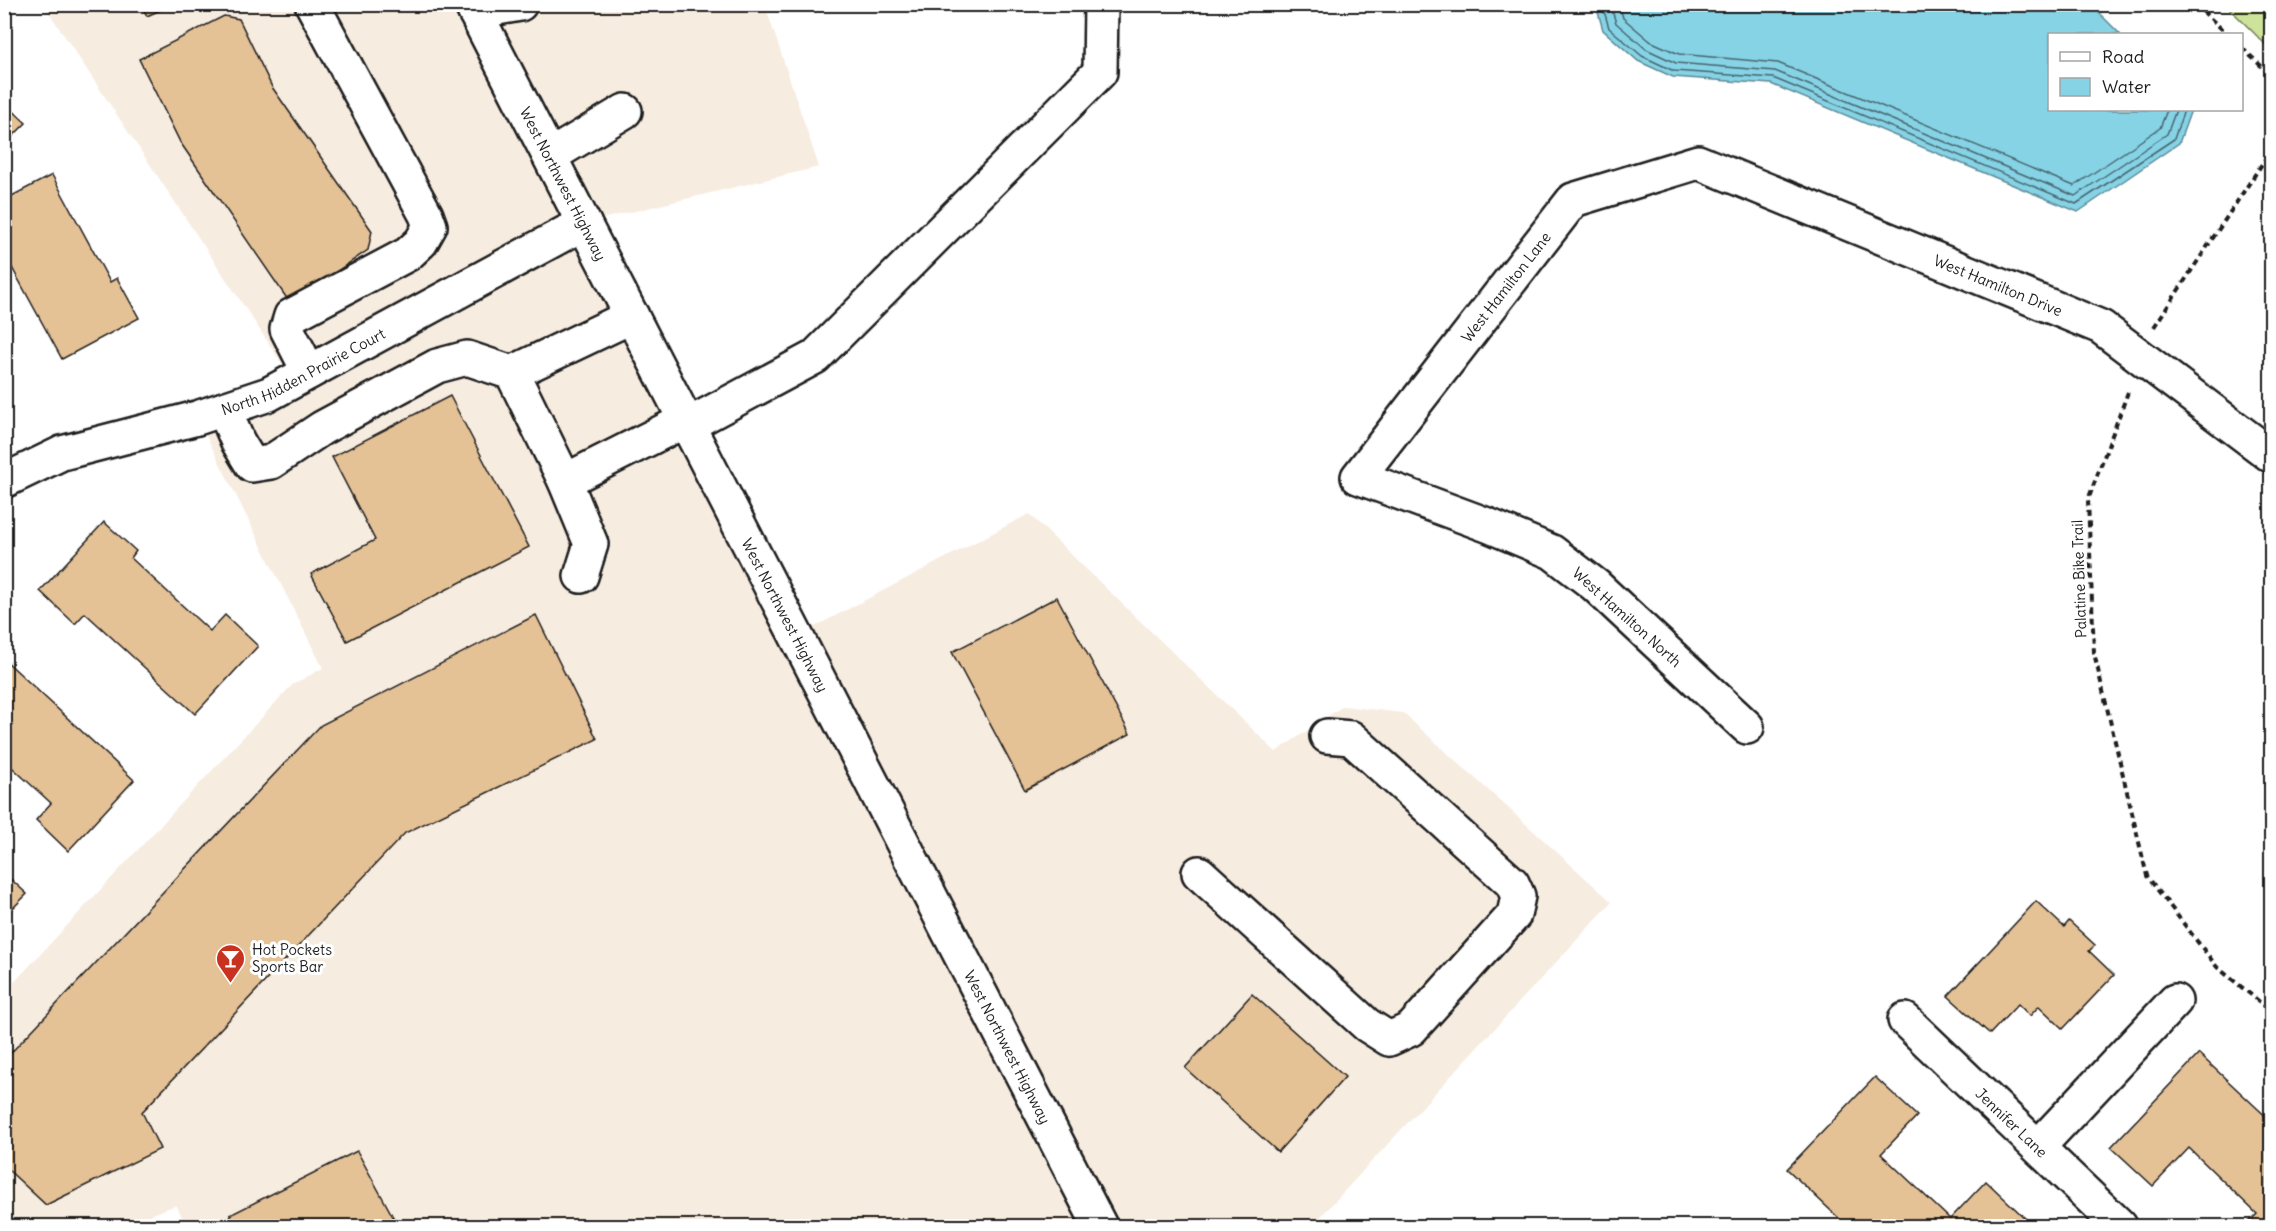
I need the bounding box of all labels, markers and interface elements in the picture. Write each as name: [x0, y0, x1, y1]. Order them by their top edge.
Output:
legend: [2048, 33, 2243, 111]
text: Road: [2102, 45, 2145, 68]
text: Water: [2102, 75, 2152, 98]
street label: West Northwest Highway: [516, 104, 611, 264]
street label: West Hamilton Lane: [1457, 228, 1555, 346]
street label: West Hamilton Drive: [1931, 250, 2065, 320]
street label: North Hidden Prairie Court: [219, 323, 388, 419]
street label: Palatine Bike Trail: [2067, 520, 2091, 638]
street label: West Northwest Highway: [738, 535, 833, 695]
street label: West Hamilton North: [1569, 563, 1686, 671]
place label: Hot Pockets Sports Bar: [252, 940, 332, 976]
bar icon: Hot Pockets Sports Bar: [215, 942, 247, 984]
street label: West Northwest Highway: [960, 967, 1055, 1127]
street label: Jennifer Lane: [1972, 1084, 2052, 1161]

